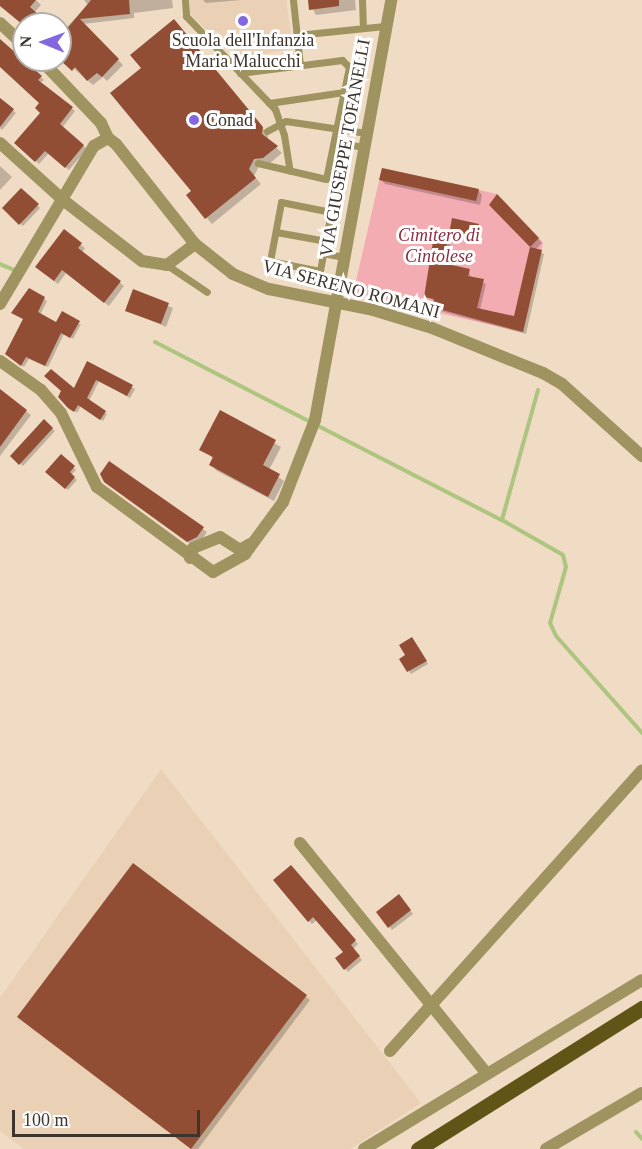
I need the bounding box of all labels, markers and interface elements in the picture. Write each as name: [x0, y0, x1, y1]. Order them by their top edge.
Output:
north arrow: [12, 12, 72, 72]
marker: Scuola dell'Infanzia Maria Malucchi: [236, 14, 250, 28]
place label: Scuola dell'Infanzia Maria Malucchi: [172, 30, 314, 72]
text: N: [17, 36, 34, 48]
street label: VIA GIUSEPPE TOFANELLI: [315, 37, 375, 259]
place label: Conad: [206, 109, 253, 131]
marker: Conad: [187, 113, 201, 127]
park label: Cimitero di Cintolese: [398, 225, 480, 268]
street label: VIA SERENO ROMANI: [259, 255, 443, 323]
scale bar: [15, 1098, 202, 1136]
text: 100 m: [23, 1110, 69, 1130]

